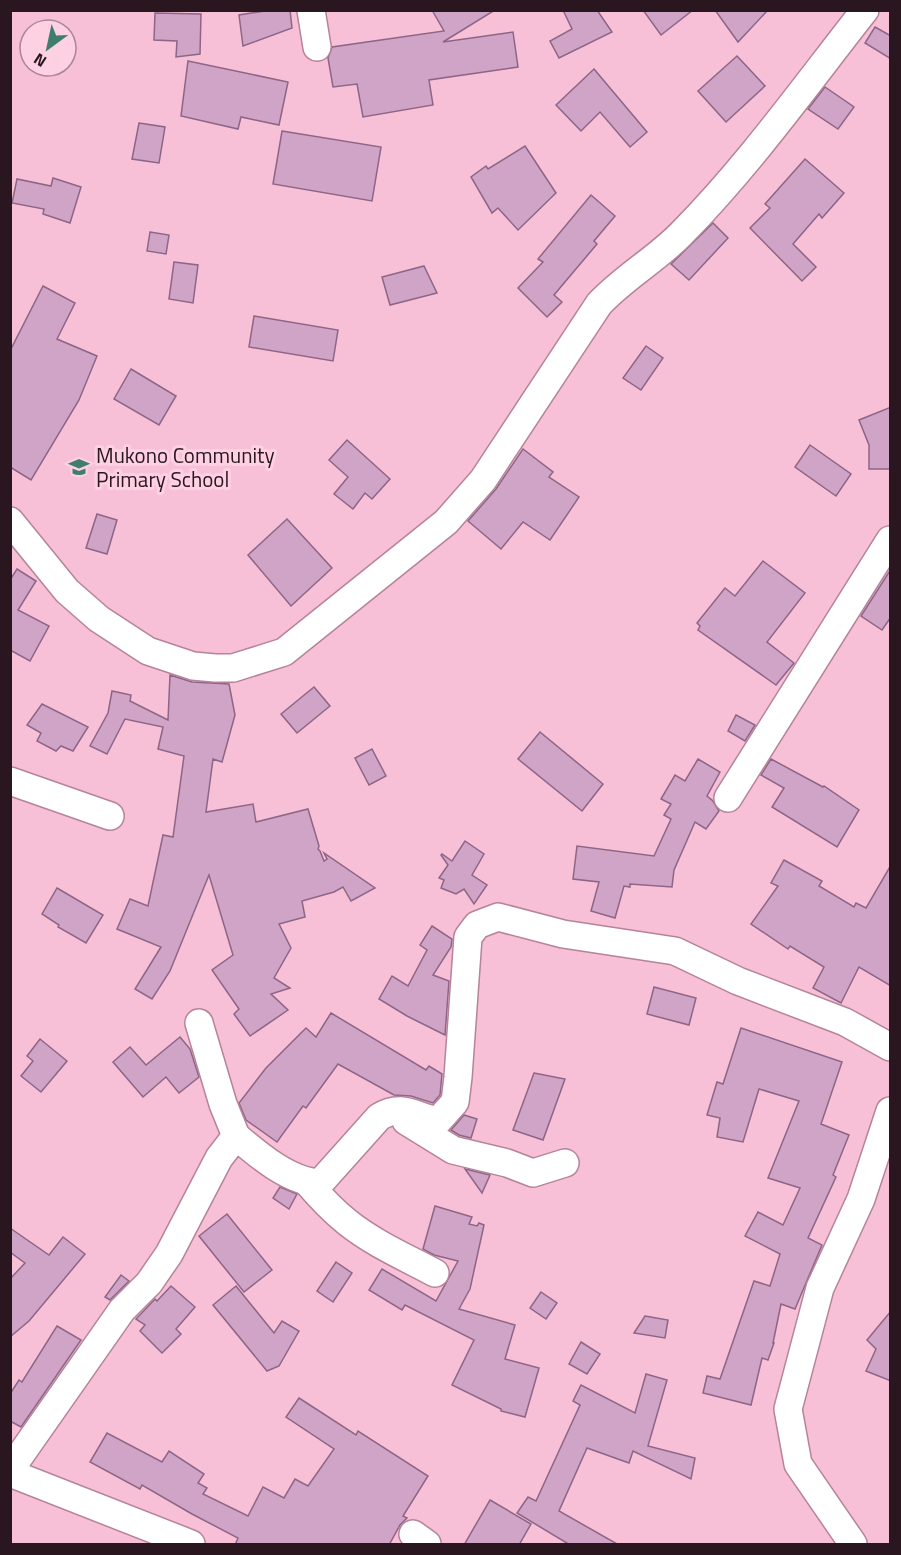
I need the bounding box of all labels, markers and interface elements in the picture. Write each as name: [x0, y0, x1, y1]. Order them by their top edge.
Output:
north arrow: [18, 18, 78, 78]
text: N: [29, 47, 51, 74]
place label: Mukono Community Primary School: [96, 439, 275, 495]
school or university icon: Mukono Community Primary School: [67, 455, 91, 479]

